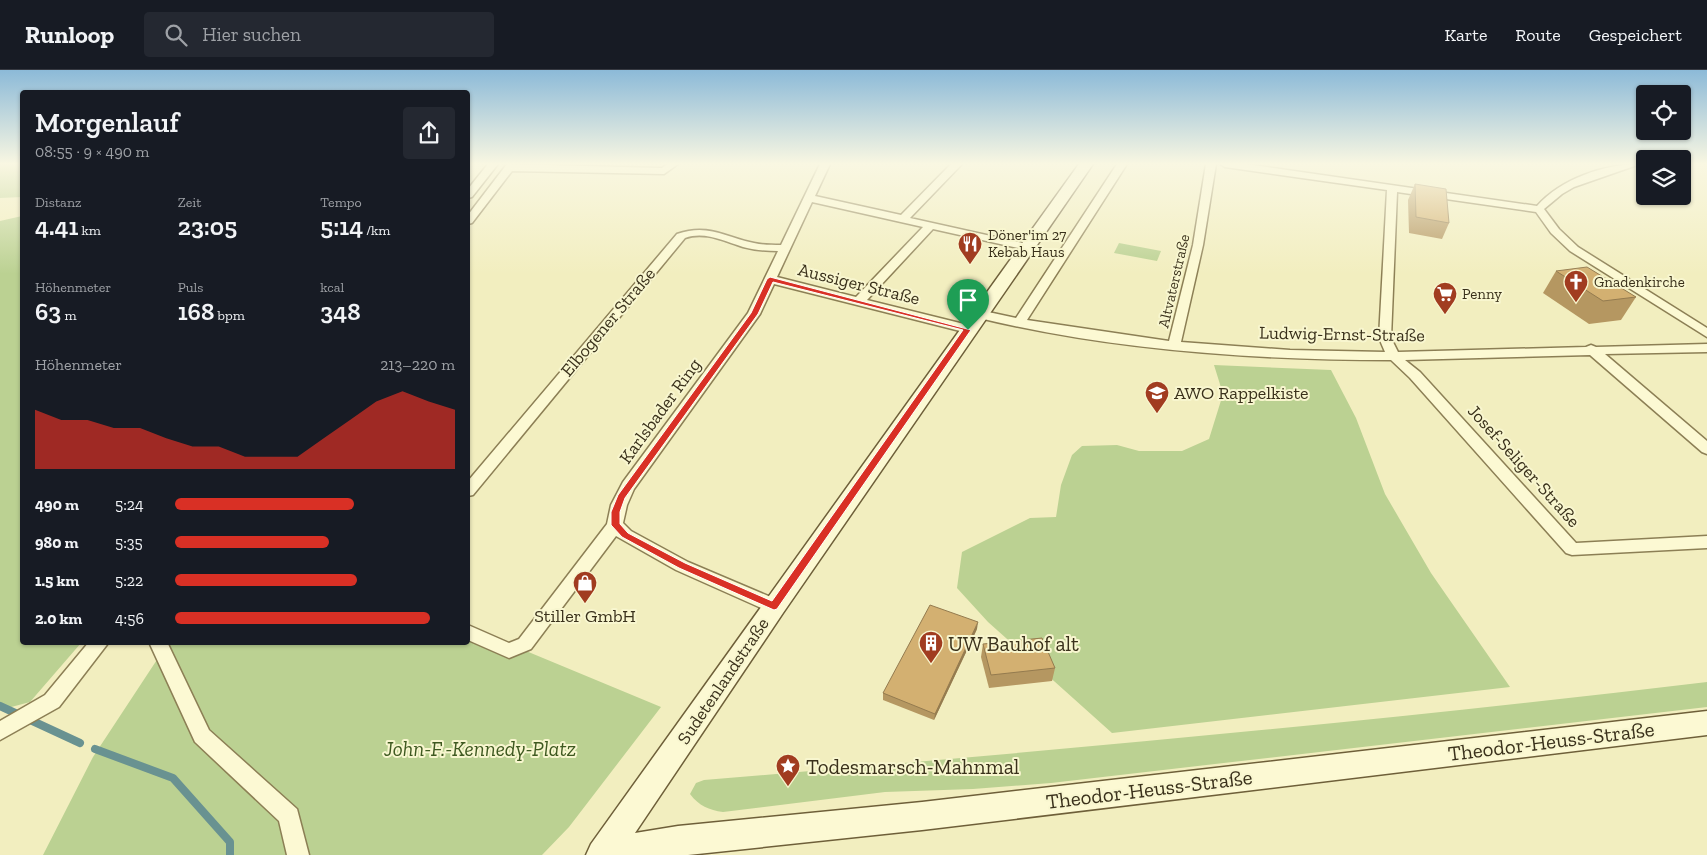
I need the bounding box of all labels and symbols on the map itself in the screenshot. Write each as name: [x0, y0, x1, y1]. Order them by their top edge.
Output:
place label: Döner'im 27 Kebab Haus: [988, 226, 1066, 261]
restaurant icon: Döner'im 27 Kebab Haus: [957, 231, 983, 265]
street label: Altvaterstraße: [1154, 232, 1194, 330]
street label: Aussiger Straße: [796, 258, 922, 310]
street label: Elbogener Straße: [556, 263, 660, 381]
church icon: Gnadenkirche: [1563, 269, 1589, 303]
place label: Gnadenkirche: [1594, 273, 1685, 291]
pin: [947, 279, 989, 330]
supermarket icon: Penny: [1432, 281, 1458, 315]
place label: Penny: [1462, 285, 1502, 303]
street label: Ludwig-Ernst-Straße: [1259, 322, 1425, 346]
street label: Karlsbader Ring: [614, 354, 706, 468]
school or university icon: AWO Rappelkiste: [1144, 380, 1170, 414]
place label: AWO Rappelkiste: [1174, 382, 1309, 404]
street label: Josef-Seliger-Straße: [1463, 400, 1585, 532]
shop icon: Stiller GmbH: [572, 570, 598, 604]
place label: Stiller GmbH: [534, 605, 636, 627]
street label: Sudetenlandstraße: [672, 613, 774, 749]
building icon: UW Bauhof alt: [918, 630, 944, 664]
place label: UW Bauhof alt: [948, 631, 1079, 656]
street label: Theodor-Heuss-Straße: [1446, 716, 1656, 766]
park label: John-F.-Kennedy-Platz: [383, 736, 576, 761]
place icon: Todesmarsch-Mahnmal: [775, 753, 801, 787]
place label: Todesmarsch-Mahnmal: [806, 754, 1020, 779]
street label: Theodor-Heuss-Straße: [1044, 764, 1254, 814]

